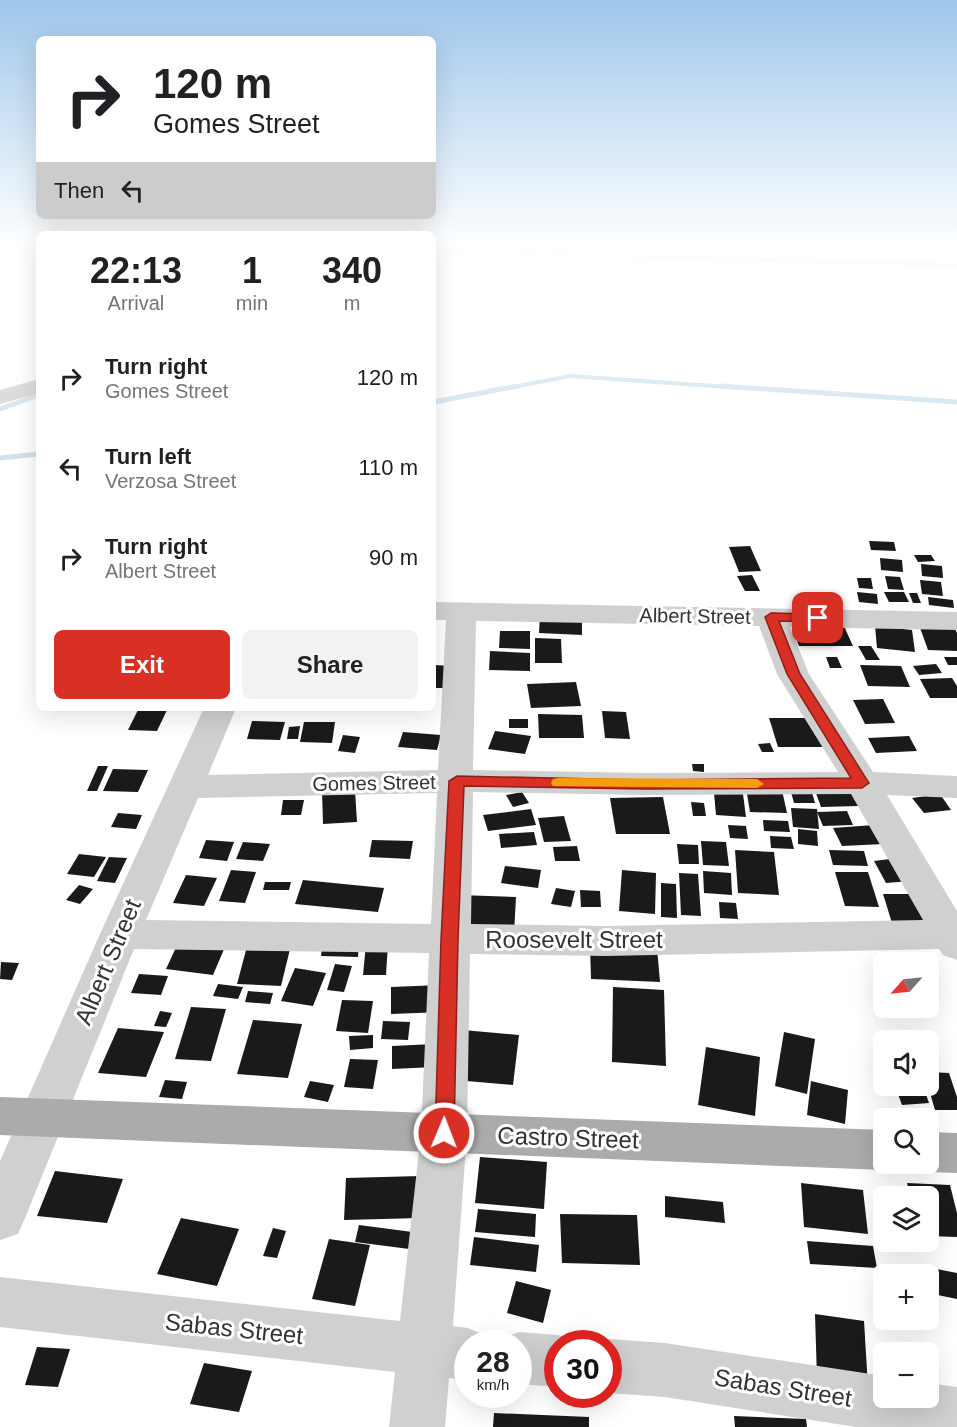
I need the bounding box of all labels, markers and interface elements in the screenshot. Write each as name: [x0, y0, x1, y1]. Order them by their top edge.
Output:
icon: right: [54, 60, 132, 138]
text: 120 m: [153, 60, 272, 107]
text: Gomes Street: [153, 109, 320, 139]
icon: left: [116, 174, 149, 207]
text: Then: [54, 178, 104, 203]
text: 22:13: [90, 250, 182, 291]
text: 1: [242, 250, 262, 291]
text: 340: [322, 250, 382, 291]
text: Arrival: [108, 292, 164, 314]
text: min: [236, 292, 268, 314]
text: m: [344, 292, 360, 314]
text: Turn right: [105, 354, 207, 379]
icon: right: [54, 362, 87, 395]
text: 120 m: [357, 365, 418, 390]
text: Gomes Street: [105, 380, 228, 402]
text: Turn left: [105, 444, 191, 469]
icon: left: [54, 452, 87, 485]
text: 110 m: [358, 455, 418, 480]
text: Verzosa Street: [105, 470, 236, 492]
text: Turn right: [105, 534, 207, 559]
icon: right: [54, 542, 87, 575]
text: 90 m: [369, 545, 418, 570]
text: Albert Street: [105, 560, 216, 582]
pin: [792, 592, 843, 643]
icon: arrive: [801, 601, 834, 634]
street label: Albert Street: [639, 604, 751, 628]
button: Exit: [54, 630, 230, 699]
button: Share: [242, 630, 418, 699]
street label: Gomes Street: [312, 771, 436, 795]
street label: Albert Street: [69, 895, 146, 1028]
street label: Roosevelt Street: [485, 926, 663, 953]
north arrow: [873, 952, 939, 1018]
map controls: [873, 952, 939, 1408]
button: sound: [873, 1030, 939, 1096]
position arrow: [412, 1101, 476, 1165]
button: search: [873, 1108, 939, 1174]
street label: Castro Street: [497, 1122, 639, 1153]
button: layers: [873, 1186, 939, 1252]
button: +: [873, 1264, 939, 1330]
street label: Sabas Street: [164, 1308, 305, 1349]
speed limit sign: 30: [544, 1330, 622, 1408]
button: −: [873, 1342, 939, 1408]
text: 28: [476, 1345, 510, 1378]
street label: Sabas Street: [712, 1363, 854, 1412]
text: km/h: [477, 1376, 509, 1393]

